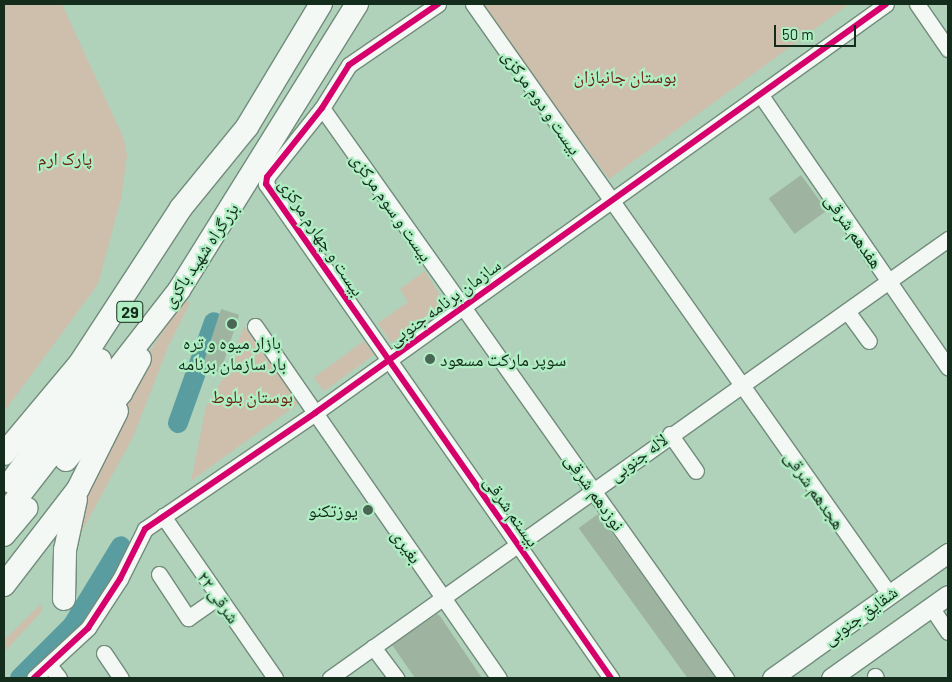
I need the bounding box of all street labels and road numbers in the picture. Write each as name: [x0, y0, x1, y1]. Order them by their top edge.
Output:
street label: بیست و دوم مرکزی: [498, 45, 586, 159]
street label: بیست و سوم مرکزی: [347, 148, 437, 266]
street label: بیست و چهارم مرکزی: [275, 174, 369, 300]
street label: هفدهم شرقی: [821, 190, 887, 272]
street label: بزرگراه شهید باکری: [157, 198, 243, 312]
street label: سازمان برنامه جنوبی: [383, 254, 505, 350]
road number: 29: [116, 298, 144, 326]
street label: لاله جنوبی: [604, 428, 672, 486]
street label: هجدهم شرقی: [780, 447, 850, 533]
street label: نوزدهم شرقی: [561, 449, 629, 535]
street label: بیستم شرقی: [480, 471, 544, 551]
street label: بغیری: [387, 525, 427, 567]
street label: ۲۲ شرقی: [193, 567, 245, 627]
street label: شقایق جنوبی: [818, 581, 902, 649]

